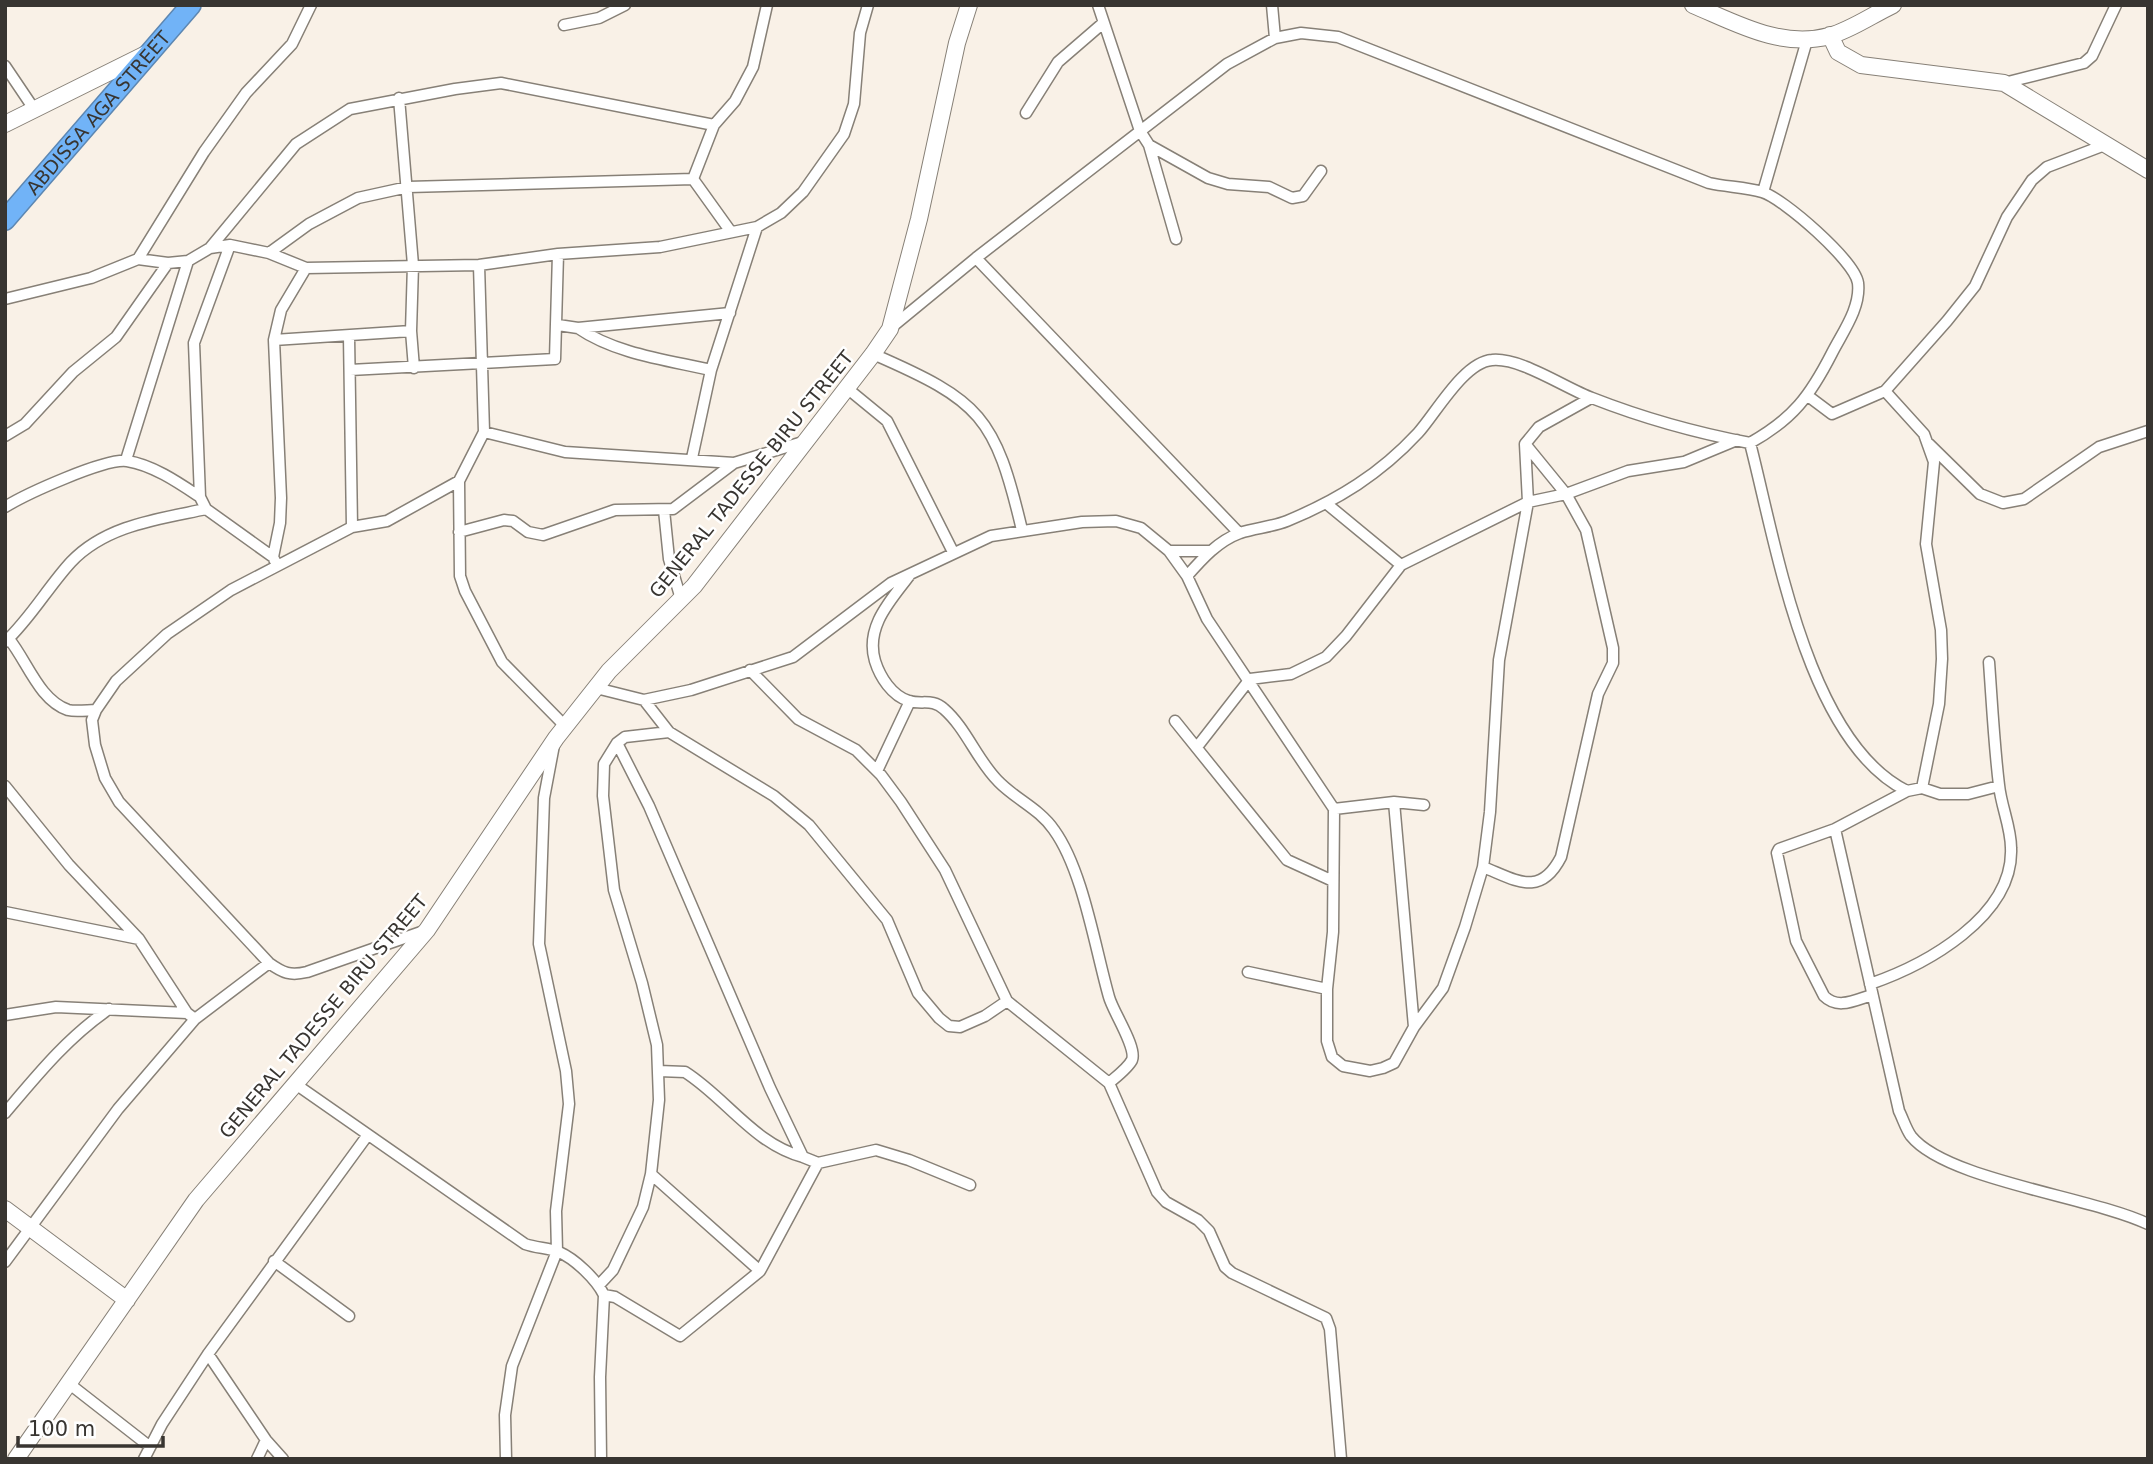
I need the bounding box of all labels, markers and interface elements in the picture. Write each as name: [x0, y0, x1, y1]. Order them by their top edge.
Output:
street label: ABDISSA AGA STREET: [21, 26, 175, 199]
street label: GENERAL TADESSE BIRU STREET: [645, 346, 858, 602]
street label: GENERAL TADESSE BIRU STREET: [215, 889, 432, 1142]
scale bar: [18, 1404, 163, 1448]
text: 100 m: [28, 1417, 95, 1441]

